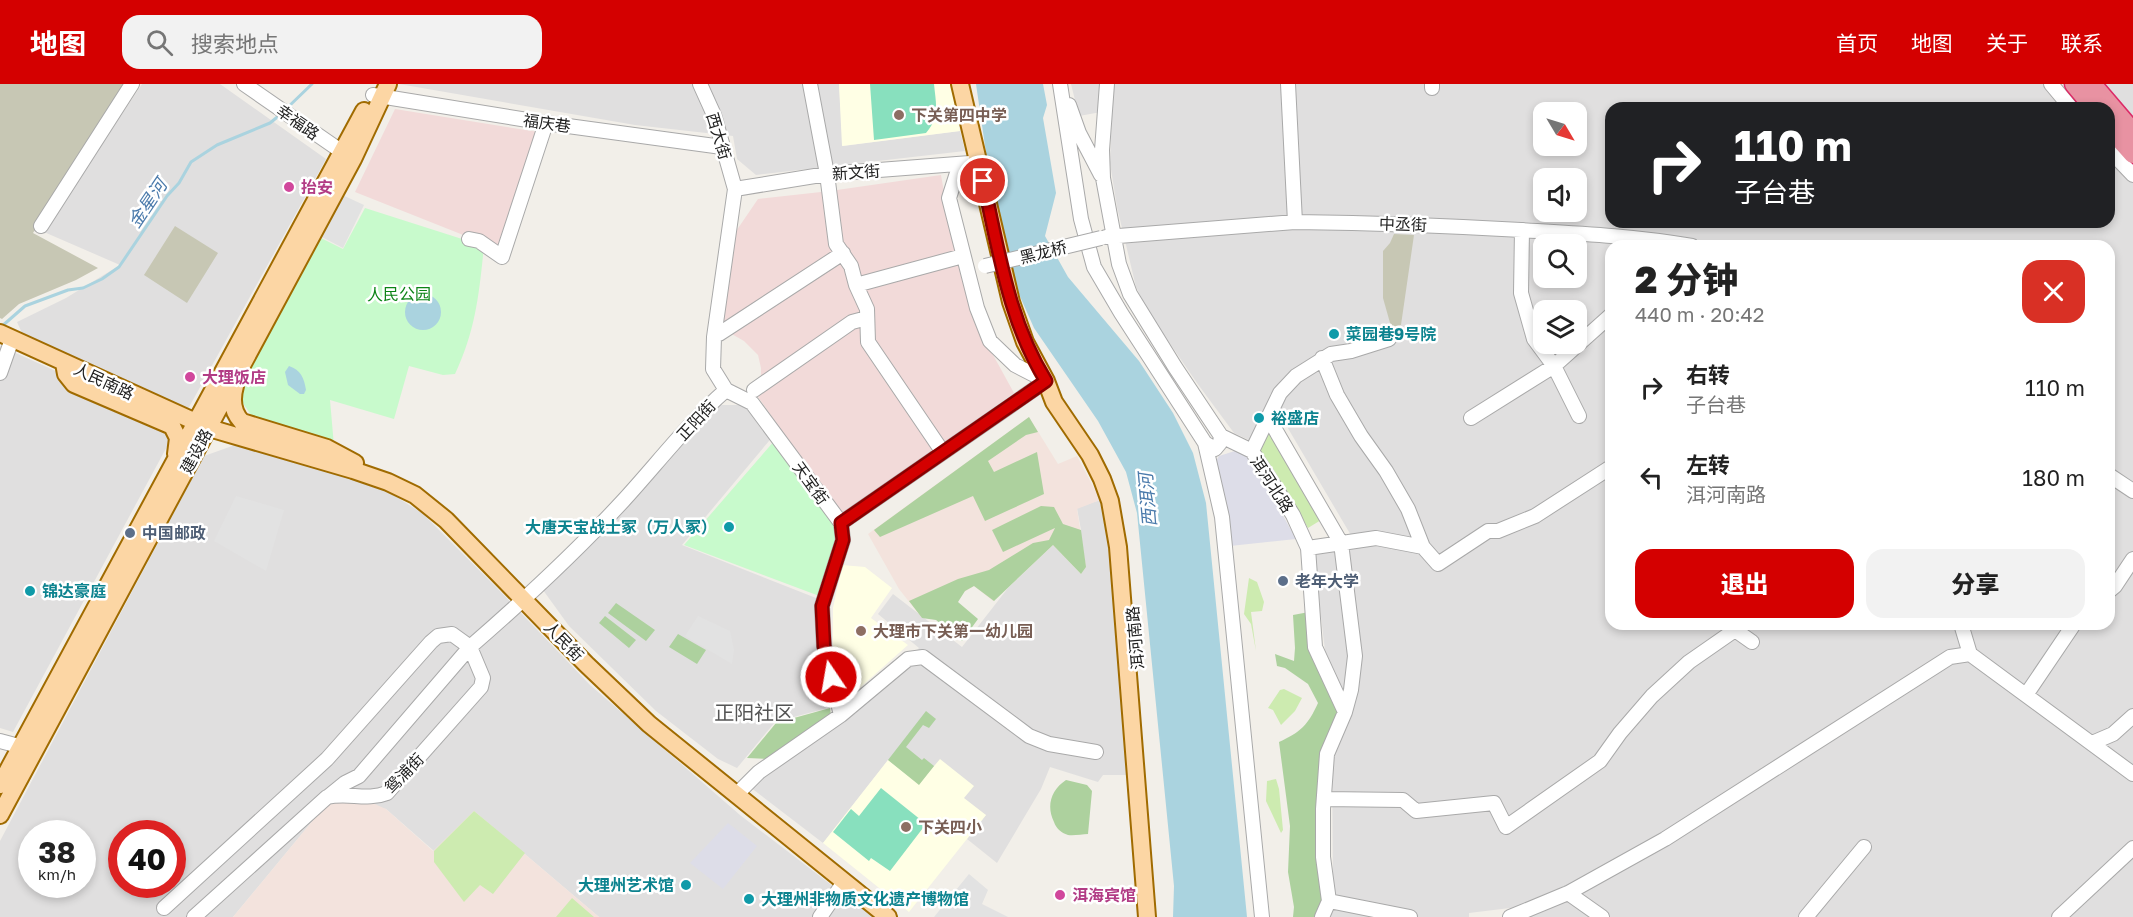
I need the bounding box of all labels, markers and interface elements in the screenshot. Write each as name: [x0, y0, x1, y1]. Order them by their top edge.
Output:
search box: [122, 15, 542, 69]
icon: search: [143, 26, 176, 59]
text: 地图: [30, 27, 86, 60]
text: 搜索地点: [191, 30, 279, 57]
text: 首页: [1836, 30, 1878, 56]
text: 地图: [1911, 30, 1953, 56]
text: 关于: [1986, 30, 2028, 56]
text: 联系: [2061, 30, 2103, 56]
street label: 幸福路: [273, 100, 323, 144]
north arrow: [1533, 102, 1587, 156]
map controls: [1533, 102, 1587, 354]
place label: 下关第四中学: [911, 105, 1007, 125]
marker: 下关第四中学: [892, 108, 906, 122]
street label: 福庆巷: [522, 110, 572, 136]
street label: 西大街: [702, 110, 736, 162]
text: 110 m: [1734, 120, 1852, 170]
icon: right: [1635, 126, 1713, 204]
pin: [957, 155, 1008, 206]
street label: 新文街: [831, 160, 881, 184]
icon: arrive: [966, 164, 999, 197]
button: sound: [1533, 168, 1587, 222]
water label: 金星河: [123, 172, 173, 232]
text: 子台巷: [1734, 176, 1815, 208]
place label: 抬安: [301, 177, 333, 197]
marker: 抬安: [282, 180, 296, 194]
street label: 中丞街: [1379, 213, 1427, 235]
button: search: [1533, 234, 1587, 288]
street label: 黑龙桥: [1017, 236, 1069, 268]
text: 2 分钟: [1635, 258, 1738, 301]
button: close: [2022, 260, 2085, 323]
park label: 人民公园: [367, 284, 431, 304]
button: layers: [1533, 300, 1587, 354]
text: 440 m · 20:42: [1635, 302, 1764, 326]
place label: 菜园巷9号院: [1346, 324, 1436, 344]
marker: 菜园巷9号院: [1327, 327, 1341, 341]
street label: 人民南路: [71, 358, 137, 404]
text: 右转: [1686, 361, 1730, 388]
place label: 大理饭店: [202, 367, 266, 387]
marker: 大理饭店: [183, 370, 197, 384]
icon: right: [1635, 371, 1668, 404]
text: 110 m: [2025, 374, 2085, 401]
text: 子台巷: [1686, 392, 1746, 416]
street label: 正阳街: [672, 396, 720, 444]
place label: 裕盛店: [1271, 408, 1319, 428]
marker: 裕盛店: [1252, 411, 1266, 425]
street label: 建设路: [176, 425, 216, 477]
text: 左转: [1686, 451, 1730, 478]
street label: 洱河北路: [1246, 452, 1298, 516]
street label: 天宝街: [789, 458, 833, 508]
icon: left: [1635, 461, 1668, 494]
text: 180 m: [2022, 464, 2085, 491]
water label: 西洱河: [1133, 469, 1160, 528]
text: 洱河南路: [1686, 482, 1766, 506]
place label: 大唐天宝战士冢（万人冢）: [525, 517, 717, 537]
marker: 大唐天宝战士冢（万人冢）: [722, 520, 736, 534]
place label: 中国邮政: [142, 523, 206, 543]
marker: 中国邮政: [123, 526, 137, 540]
button: 退出: [1635, 549, 1854, 618]
button: 分享: [1866, 549, 2085, 618]
place label: 老年大学: [1295, 571, 1359, 591]
marker: 老年大学: [1276, 574, 1290, 588]
place label: 锦达豪庭: [42, 581, 106, 601]
marker: 锦达豪庭: [23, 584, 37, 598]
street label: 洱河南路: [1122, 605, 1148, 671]
street label: 人民街: [540, 617, 588, 665]
place label: 大理市下关第一幼儿园: [873, 621, 1033, 641]
marker: 大理市下关第一幼儿园: [854, 624, 868, 638]
position arrow: [799, 645, 863, 709]
district label: 正阳社区: [714, 700, 794, 724]
street label: 鸳浦街: [380, 749, 428, 797]
place label: 下关四小: [918, 817, 982, 837]
speed limit sign: 40: [108, 820, 186, 898]
marker: 下关四小: [899, 820, 913, 834]
text: 38: [38, 834, 76, 870]
text: km/h: [38, 865, 76, 883]
place label: 大理州艺术馆: [578, 875, 674, 895]
marker: 大理州艺术馆: [679, 878, 693, 892]
place label: 洱海宾馆: [1072, 885, 1136, 905]
marker: 洱海宾馆: [1053, 888, 1067, 902]
place label: 大理州非物质文化遗产博物馆: [761, 889, 969, 909]
marker: 大理州非物质文化遗产博物馆: [742, 892, 756, 906]

